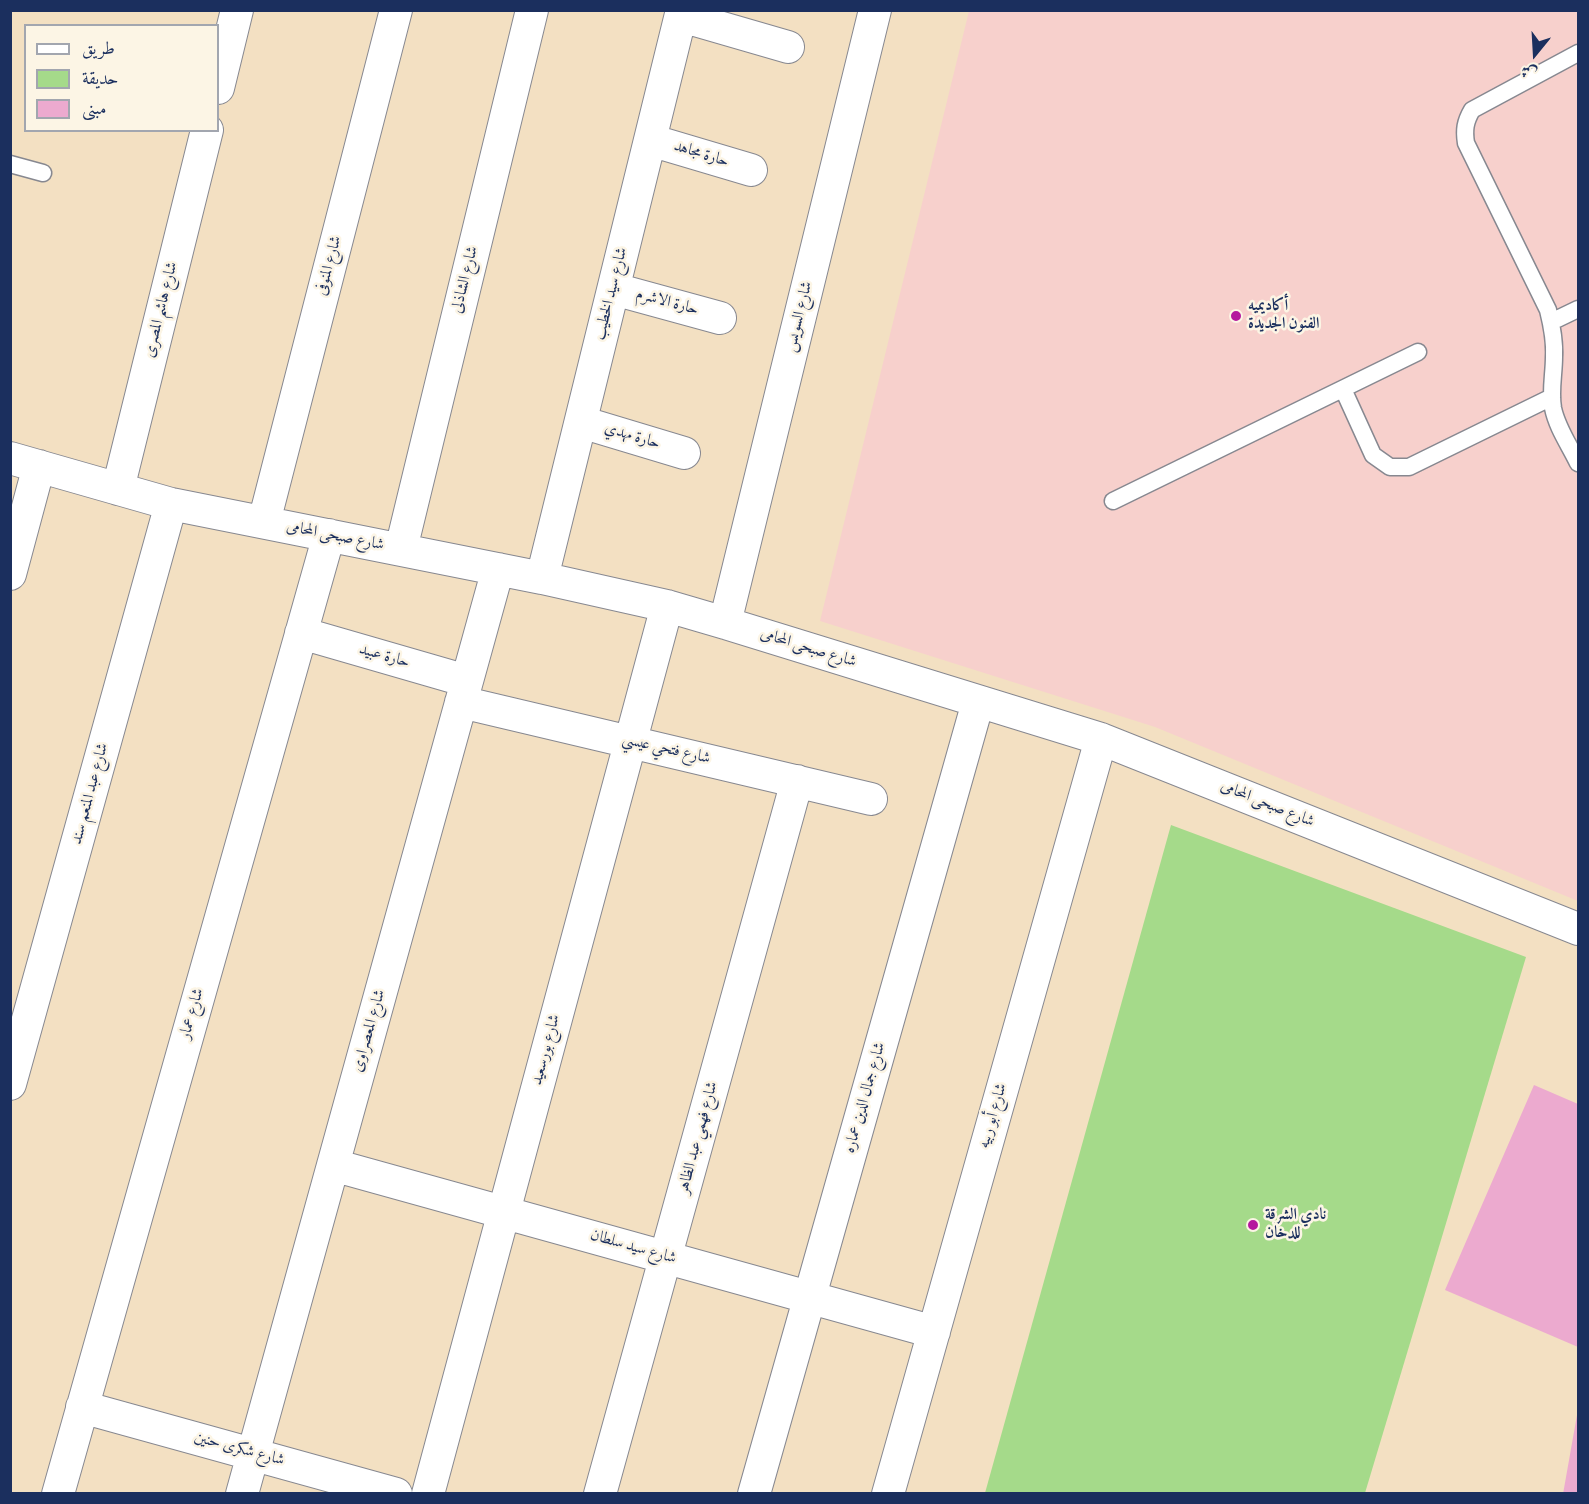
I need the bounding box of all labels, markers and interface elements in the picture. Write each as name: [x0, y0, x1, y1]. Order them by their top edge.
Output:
legend: [24, 24, 219, 132]
north arrow: [1505, 24, 1565, 84]
text: طريق: [82, 37, 115, 62]
text: ش: [1518, 58, 1540, 84]
text: حديقة: [82, 67, 118, 92]
text: مبنى: [82, 97, 107, 122]
street label: حارة مجاهد: [671, 137, 731, 173]
street label: شارع المنوفى: [313, 234, 347, 298]
street label: شارع الشاذلى: [448, 244, 484, 316]
street label: شارع سيد الخطيب: [591, 246, 633, 342]
street label: شارع هاشم المصرى: [141, 260, 183, 360]
street label: شارع السويس: [782, 280, 818, 354]
street label: حارة الاشرم: [634, 285, 700, 321]
place label: أكاديميه الفنون الجديدة: [1248, 297, 1320, 335]
marker: أكاديميه الفنون الجديدة: [1229, 309, 1243, 323]
street label: حارة مهدي: [602, 419, 662, 455]
street label: شارع صبحى المحامى: [284, 518, 386, 556]
street label: شارع صبحى المحامى: [758, 625, 858, 673]
street label: حارة عبيد: [356, 641, 412, 673]
street label: شارع فتحي عيسي: [620, 731, 712, 769]
street label: شارع عبد المنعم سند: [68, 741, 114, 847]
street label: شارع صبحى المحامى: [1217, 777, 1317, 833]
street label: شارع عمار: [177, 986, 209, 1042]
street label: شارع المعصراوى: [349, 987, 391, 1075]
street label: شارع بورسعيد: [528, 1013, 566, 1087]
street label: شارع جمال الدين عماره: [841, 1040, 891, 1156]
street label: شارع فهمي عبد الظاهر: [675, 1080, 723, 1196]
street label: شارع أبو ربيه: [976, 1081, 1012, 1151]
place label: نادي الشرقة للدخان: [1265, 1206, 1326, 1244]
marker: نادي الشرقة للدخان: [1246, 1218, 1260, 1232]
street label: شارع سيد سلطان: [588, 1227, 678, 1269]
street label: شارع شكرى حنين: [192, 1429, 286, 1471]

